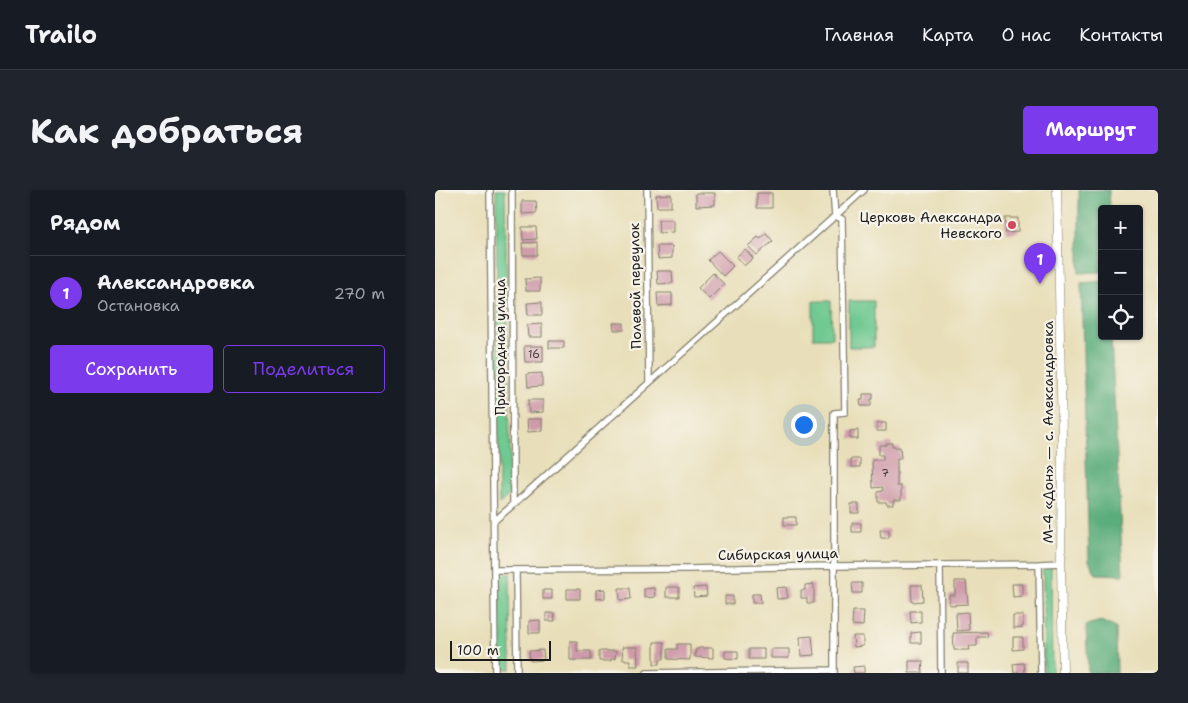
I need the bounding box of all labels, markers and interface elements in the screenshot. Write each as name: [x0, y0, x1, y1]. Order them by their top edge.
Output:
text: Trailo: [25, 19, 97, 51]
text: Главная: [824, 23, 894, 47]
text: Карта: [922, 23, 974, 47]
text: О нас: [1002, 23, 1051, 47]
text: Контакты: [1079, 23, 1163, 47]
button: Маршрут: [1023, 106, 1158, 154]
text: Как добраться: [30, 107, 303, 154]
map controls: [1098, 205, 1143, 340]
button: +: [1098, 205, 1143, 250]
place label: Церковь Александра Невского: [859, 208, 1002, 242]
text: Рядом: [50, 209, 120, 237]
marker: Церковь Александра Невского: [1006, 219, 1018, 231]
street label: Полевой переулок: [625, 222, 645, 349]
pin: 1: [1024, 243, 1056, 284]
button: −: [1098, 250, 1143, 295]
text: Александровка: [97, 270, 255, 295]
street label: Пригородная улица: [491, 278, 509, 415]
text: 1: [62, 283, 70, 304]
text: 270 m: [334, 283, 385, 304]
text: Остановка: [97, 295, 180, 316]
button: locate: [1098, 295, 1143, 340]
street label: М-4 «Дон» — с. Александровка: [1039, 320, 1057, 543]
button: Сохранить: [50, 345, 213, 393]
button: Поделиться: [223, 345, 385, 393]
house number: 16: [528, 347, 540, 362]
your location: [791, 412, 817, 438]
house number: 7: [881, 466, 889, 481]
street label: Сибирская улица: [718, 544, 839, 564]
scale bar: [450, 638, 551, 661]
text: 100 m: [457, 641, 499, 659]

